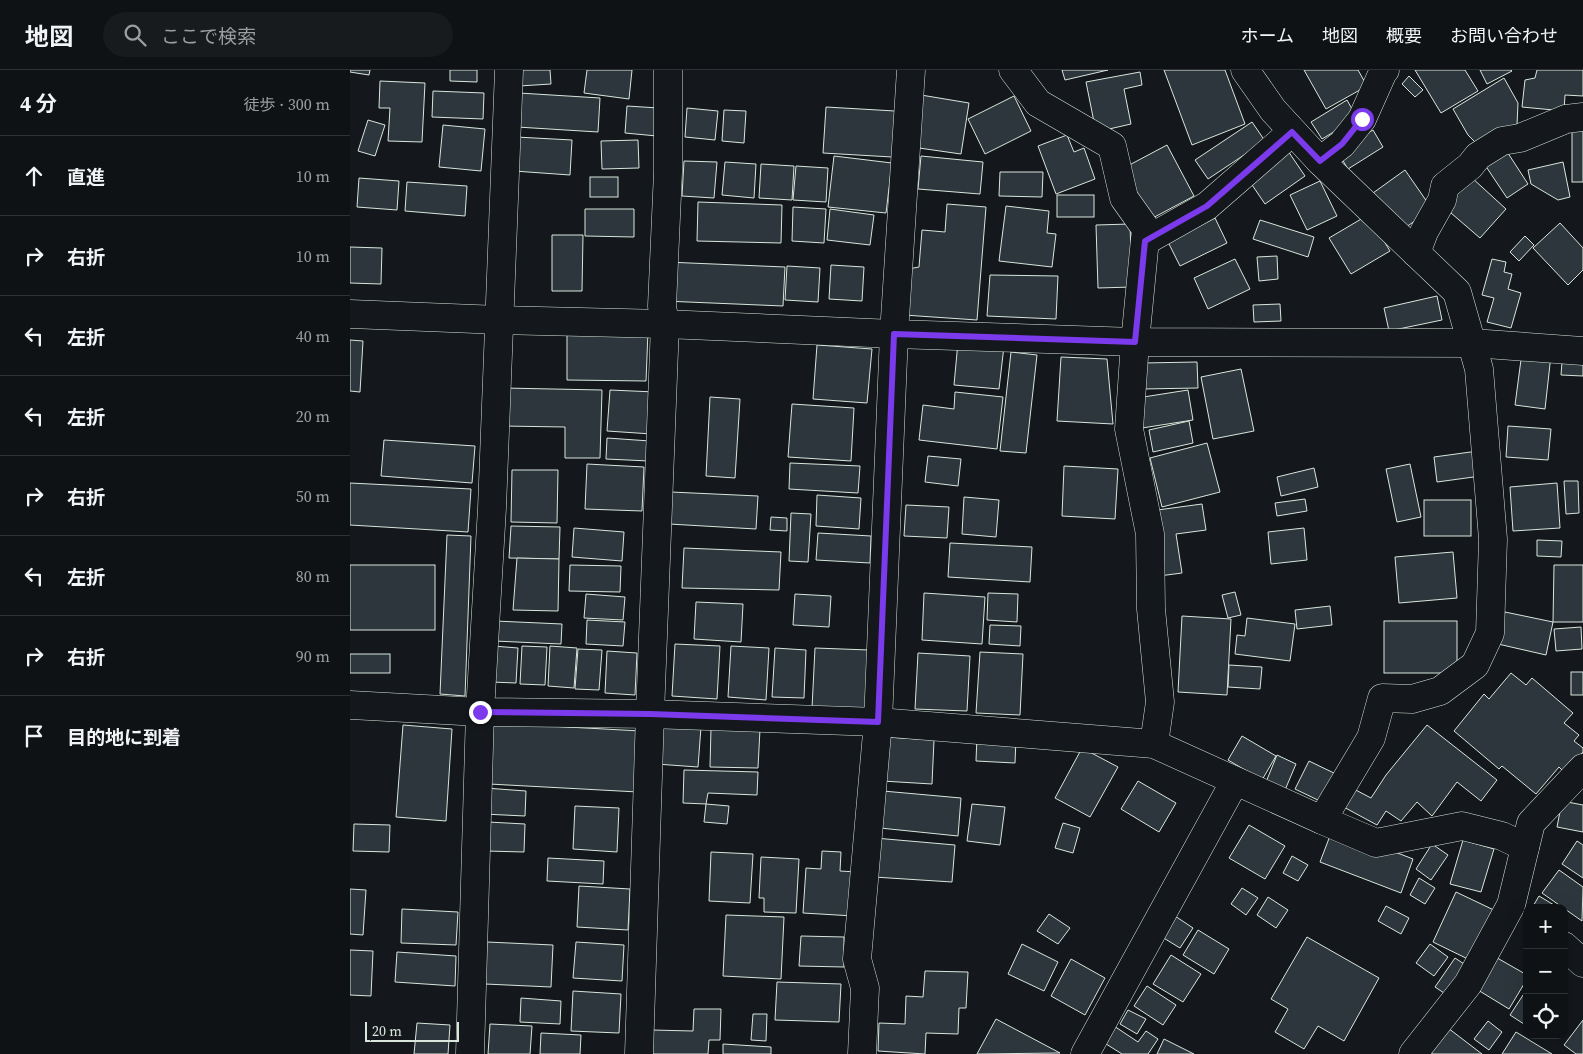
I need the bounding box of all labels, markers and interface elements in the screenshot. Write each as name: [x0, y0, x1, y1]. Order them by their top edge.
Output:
search box: [103, 12, 453, 57]
text: 地図: [25, 20, 73, 53]
icon: search: [121, 21, 149, 49]
text: ここで検索: [161, 23, 256, 49]
text: ホーム: [1241, 23, 1294, 48]
text: 地図: [1322, 23, 1358, 48]
text: 概要: [1386, 23, 1422, 48]
text: お問い合わせ: [1450, 23, 1558, 48]
text: 4 分: [20, 89, 57, 118]
text: 徒歩 · 300 m: [244, 93, 330, 115]
route start: [1351, 108, 1374, 131]
icon: ahead: [20, 162, 48, 190]
text: 直進: [67, 164, 105, 190]
text: 10 m: [296, 165, 330, 187]
icon: right: [20, 242, 48, 270]
text: 右折: [67, 244, 105, 270]
text: 10 m: [296, 245, 330, 267]
icon: left: [20, 322, 48, 350]
text: 左折: [67, 324, 105, 350]
text: 40 m: [296, 325, 330, 347]
icon: left: [20, 402, 48, 430]
text: 左折: [67, 404, 105, 430]
text: 20 m: [296, 405, 330, 427]
icon: right: [20, 482, 48, 510]
text: 右折: [67, 484, 105, 510]
text: 50 m: [296, 485, 330, 507]
icon: left: [20, 562, 48, 590]
text: 左折: [67, 564, 105, 590]
text: 80 m: [296, 565, 330, 587]
icon: right: [20, 642, 48, 670]
text: 右折: [67, 644, 105, 670]
text: 90 m: [296, 645, 330, 667]
route end: [469, 701, 492, 724]
icon: arrive: [20, 722, 48, 750]
text: 目的地に到着: [67, 724, 181, 750]
map controls: [1523, 904, 1568, 1039]
button: +: [1523, 904, 1568, 949]
button: −: [1523, 949, 1568, 994]
button: locate: [1523, 994, 1568, 1039]
scale bar: [365, 1019, 459, 1042]
text: 20 m: [372, 1021, 402, 1041]

